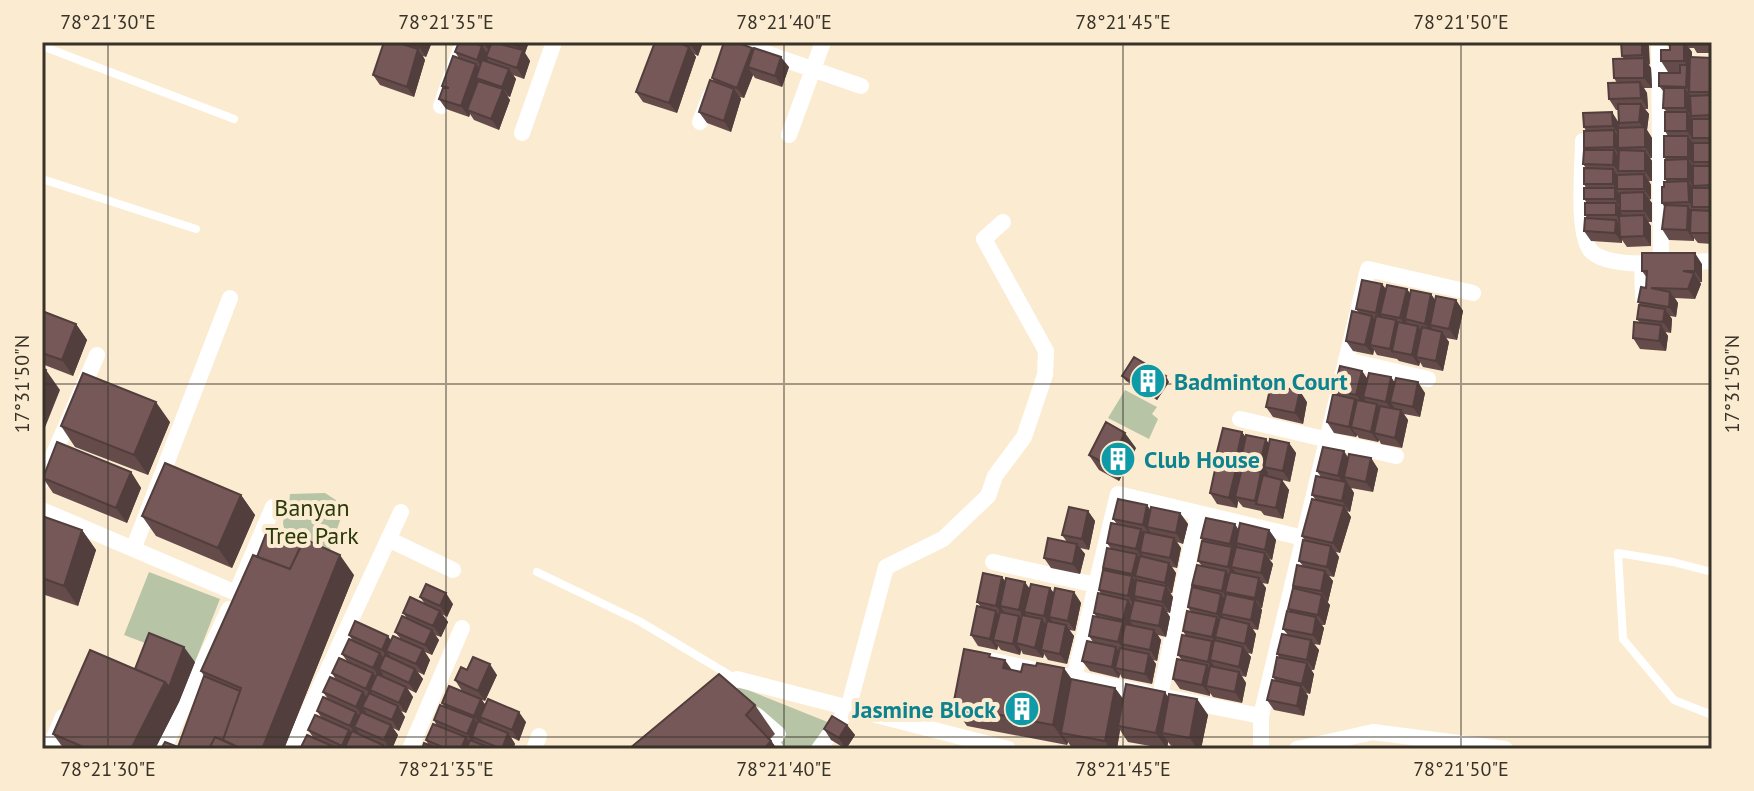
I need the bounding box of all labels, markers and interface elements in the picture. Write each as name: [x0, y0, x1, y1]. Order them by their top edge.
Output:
text: 78°21'30"E: [60, 9, 156, 35]
text: 78°21'35"E: [398, 9, 494, 35]
text: 78°21'40"E: [736, 9, 832, 35]
text: 78°21'45"E: [1075, 9, 1171, 35]
text: 78°21'50"E: [1413, 9, 1509, 35]
text: 17°31'50"N: [9, 335, 35, 433]
text: 17°31'50"N: [1719, 335, 1745, 433]
building icon: Badminton Court: [1129, 362, 1167, 400]
place label: Badminton Court: [1174, 366, 1348, 397]
building icon: Club House: [1099, 440, 1137, 478]
place label: Club House: [1144, 444, 1260, 475]
park label: Banyan Tree Park: [265, 492, 359, 551]
building icon: Jasmine Block: [1003, 690, 1041, 728]
place label: Jasmine Block: [852, 694, 996, 725]
text: 78°21'30"E: [60, 756, 156, 782]
text: 78°21'35"E: [398, 756, 494, 782]
text: 78°21'40"E: [736, 756, 832, 782]
text: 78°21'45"E: [1075, 756, 1171, 782]
text: 78°21'50"E: [1413, 756, 1509, 782]

